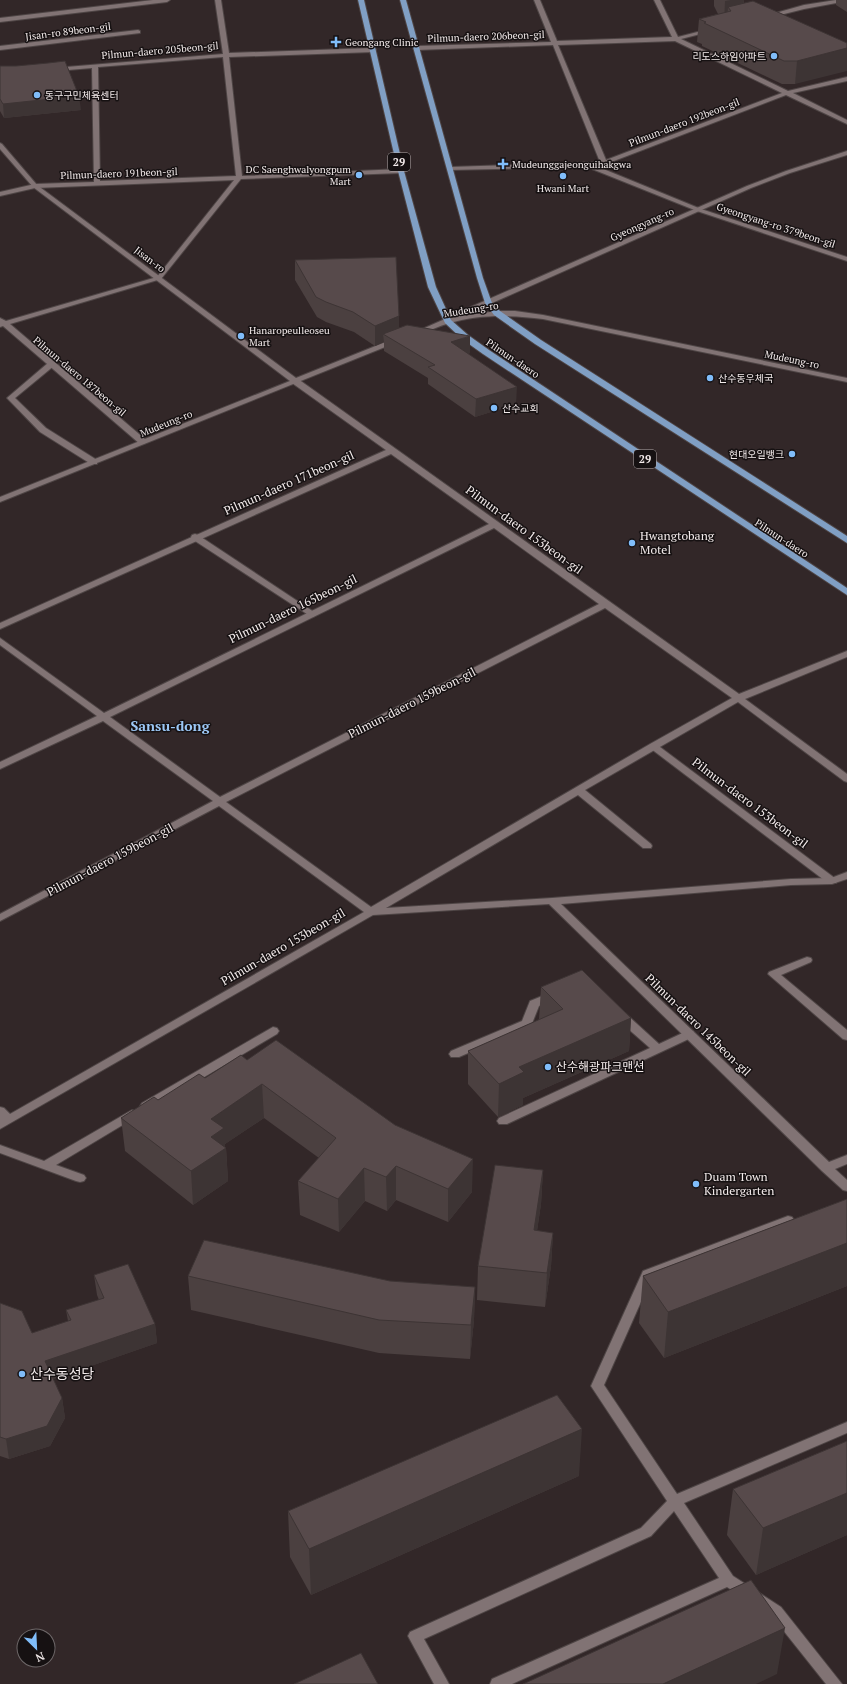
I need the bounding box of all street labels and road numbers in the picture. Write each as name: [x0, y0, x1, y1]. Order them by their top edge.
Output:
street label: Jisan-ro 89beon-gil: [25, 20, 112, 43]
street label: Pilmun-daero 206beon-gil: [427, 28, 545, 45]
street label: Pilmun-daero 205beon-gil: [101, 39, 219, 62]
street label: Pilmun-daero 192beon-gil: [627, 95, 741, 150]
road number: 29: [388, 153, 410, 171]
street label: Pilmun-daero 191beon-gil: [60, 165, 178, 182]
street label: Gyeongyang-ro 379beon-gil: [715, 200, 837, 251]
street label: Gyeongyang-ro: [608, 204, 677, 244]
street label: Jisan-ro: [132, 244, 168, 276]
street label: Mudeung-ro: [443, 299, 500, 320]
street label: Pilmun-daero 187beon-gil: [31, 334, 129, 419]
street label: Pilmun-daero: [484, 336, 542, 381]
street label: Mudeung-ro: [763, 347, 821, 372]
street label: Mudeung-ro: [138, 407, 195, 440]
street label: Pilmun-daero 171beon-gil: [221, 447, 357, 518]
road number: 29: [634, 450, 656, 468]
street label: Pilmun-daero 153beon-gil: [463, 482, 586, 577]
street label: Pilmun-daero: [752, 516, 811, 561]
street label: Pilmun-daero 165beon-gil: [226, 571, 360, 646]
street label: Pilmun-daero 159beon-gil: [346, 664, 478, 741]
street label: Pilmun-daero 153beon-gil: [690, 754, 811, 851]
street label: Pilmun-daero 159beon-gil: [44, 820, 176, 899]
street label: Pilmun-daero 153beon-gil: [218, 905, 348, 988]
street label: Pilmun-daero 145beon-gil: [642, 970, 755, 1079]

